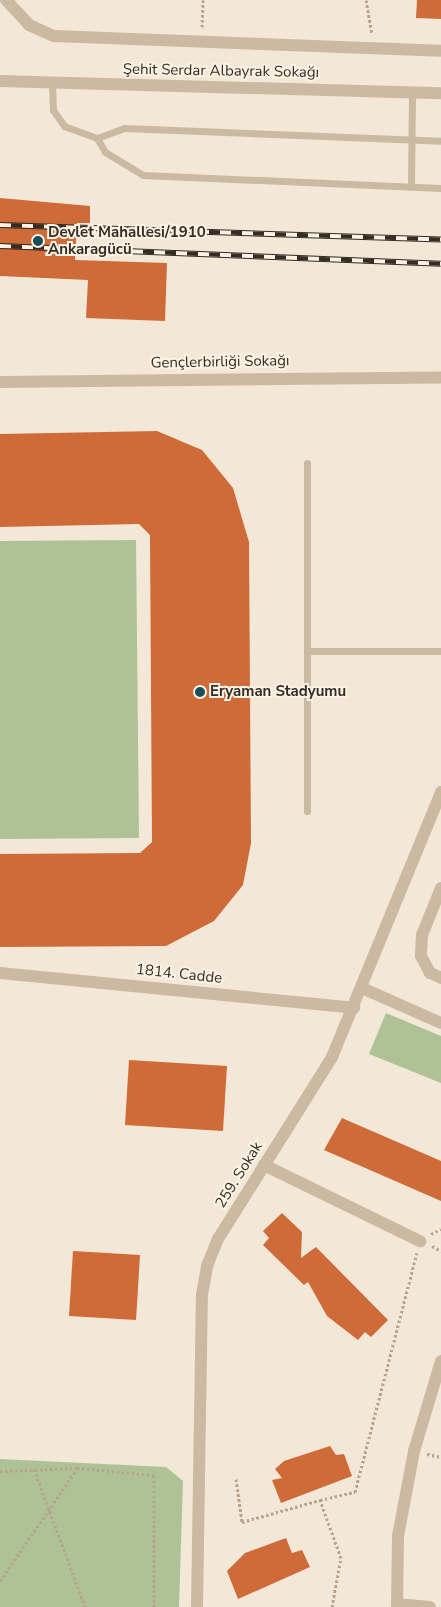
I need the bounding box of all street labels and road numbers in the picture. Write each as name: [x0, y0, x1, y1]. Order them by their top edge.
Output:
street label: Şehit Serdar Albayrak Sokağı: [123, 60, 319, 82]
street label: Gençlerbirliği Sokağı: [150, 352, 290, 372]
street label: 1814. Cadde: [135, 961, 223, 987]
street label: 259. Sokak: [212, 1139, 266, 1211]

